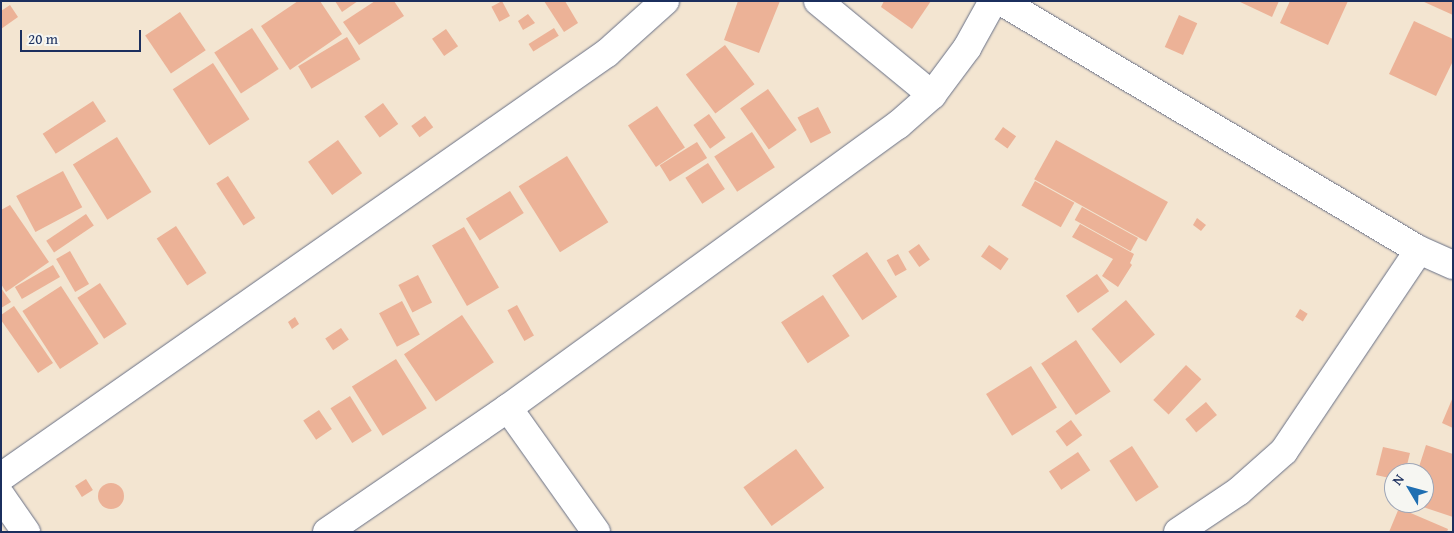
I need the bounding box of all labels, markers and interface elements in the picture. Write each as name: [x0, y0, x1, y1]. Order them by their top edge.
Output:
scale bar: [22, 20, 144, 52]
text: 20 m: [28, 28, 58, 49]
north arrow: [1384, 463, 1434, 513]
text: N: [1387, 470, 1409, 489]

